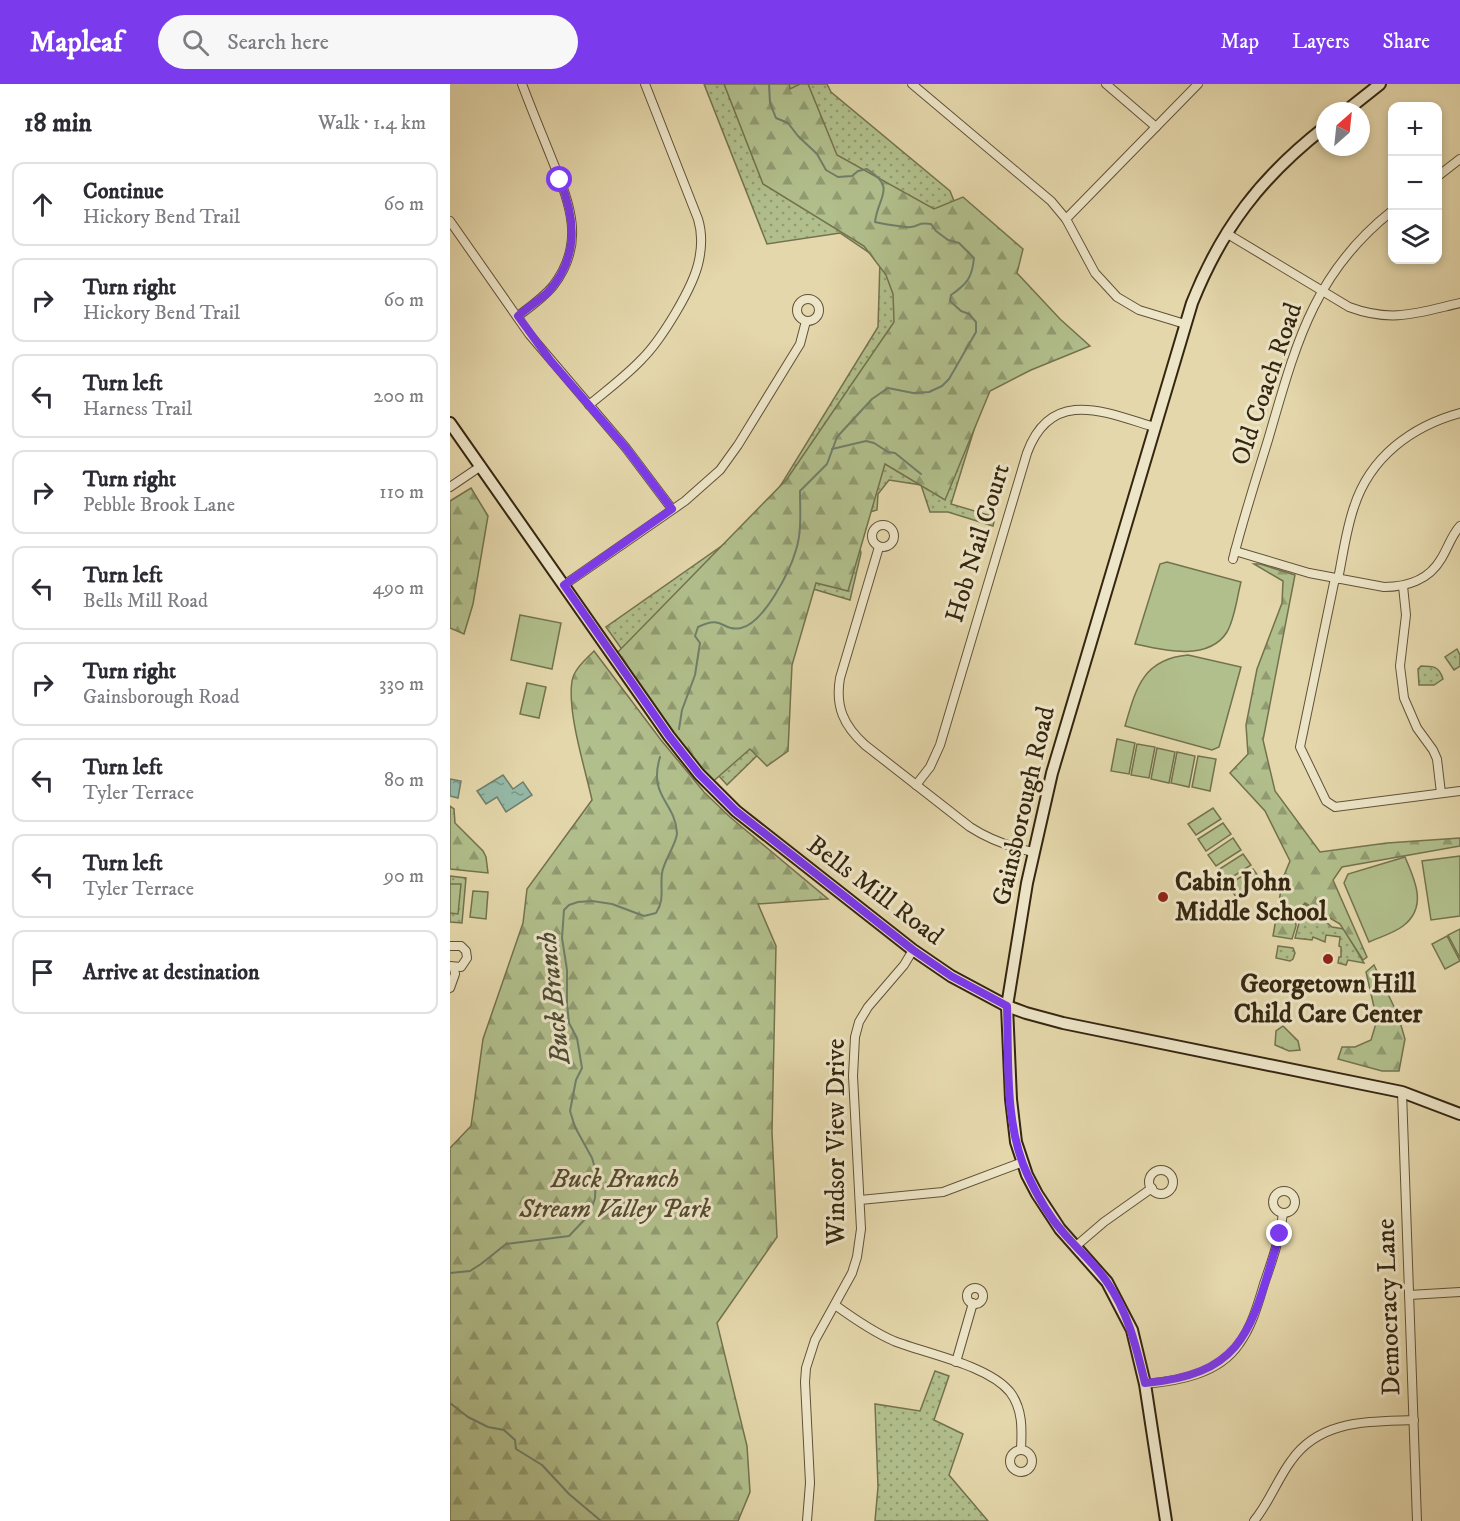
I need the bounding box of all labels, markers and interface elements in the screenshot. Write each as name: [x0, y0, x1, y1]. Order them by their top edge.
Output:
search box: [158, 15, 578, 69]
text: Mapleaf: [30, 25, 122, 60]
icon: search: [179, 26, 212, 59]
text: Search here: [227, 29, 329, 56]
text: Map: [1220, 29, 1259, 55]
text: Layers: [1292, 29, 1350, 55]
text: Share: [1383, 29, 1430, 55]
north arrow: [1316, 102, 1370, 156]
map controls: [1388, 102, 1442, 264]
button: +: [1388, 102, 1442, 156]
text: 18 min: [24, 107, 92, 140]
text: Walk · 1.4 km: [318, 111, 426, 136]
button: −: [1388, 156, 1442, 210]
route start: [546, 166, 572, 192]
text: Continue: [83, 178, 164, 205]
icon: ahead: [26, 188, 59, 221]
text: 60 m: [384, 192, 424, 217]
text: Hickory Bend Trail: [83, 205, 240, 230]
button: layers: [1388, 210, 1442, 264]
text: Turn right: [83, 274, 176, 301]
icon: right: [26, 284, 59, 317]
text: 60 m: [384, 288, 424, 313]
street label: Old Coach Road: [1224, 298, 1310, 470]
text: Hickory Bend Trail: [83, 301, 240, 326]
text: Turn left: [83, 370, 163, 397]
icon: left: [26, 380, 59, 413]
text: 200 m: [373, 384, 424, 409]
text: Harness Trail: [83, 397, 192, 422]
street label: Hob Nail Court: [938, 460, 1018, 626]
text: Turn right: [83, 466, 176, 493]
icon: right: [26, 476, 59, 509]
text: 110 m: [379, 480, 424, 505]
text: Pebble Brook Lane: [83, 493, 235, 518]
text: Turn left: [83, 562, 163, 589]
icon: left: [26, 572, 59, 605]
text: 490 m: [372, 576, 424, 601]
text: Bells Mill Road: [83, 589, 208, 614]
text: Turn right: [83, 658, 176, 685]
icon: right: [26, 668, 59, 701]
text: 330 m: [379, 672, 424, 697]
text: Gainsborough Road: [83, 685, 240, 710]
street label: Gainsborough Road: [985, 703, 1063, 909]
text: Turn left: [83, 754, 163, 781]
icon: left: [26, 764, 59, 797]
text: 80 m: [384, 768, 424, 793]
text: Tyler Terrace: [83, 781, 194, 806]
street label: Bells Mill Road: [800, 829, 950, 953]
text: Turn left: [83, 850, 163, 877]
icon: left: [26, 860, 59, 893]
text: 90 m: [384, 864, 424, 889]
place label: Cabin John Middle School: [1175, 866, 1328, 929]
text: Tyler Terrace: [83, 877, 194, 902]
marker: Cabin John Middle School: [1156, 890, 1170, 904]
water label: Buck Branch: [530, 930, 578, 1067]
marker: Georgetown Hill Child Care Center: [1321, 952, 1335, 966]
icon: arrive: [26, 956, 59, 989]
text: Arrive at destination: [83, 959, 260, 986]
place label: Georgetown Hill Child Care Center: [1234, 968, 1423, 1031]
street label: Windsor View Drive: [820, 1038, 853, 1247]
park label: Buck Branch Stream Valley Park: [518, 1163, 711, 1226]
street label: Democracy Lane: [1369, 1218, 1409, 1396]
route end: [1266, 1220, 1292, 1246]

